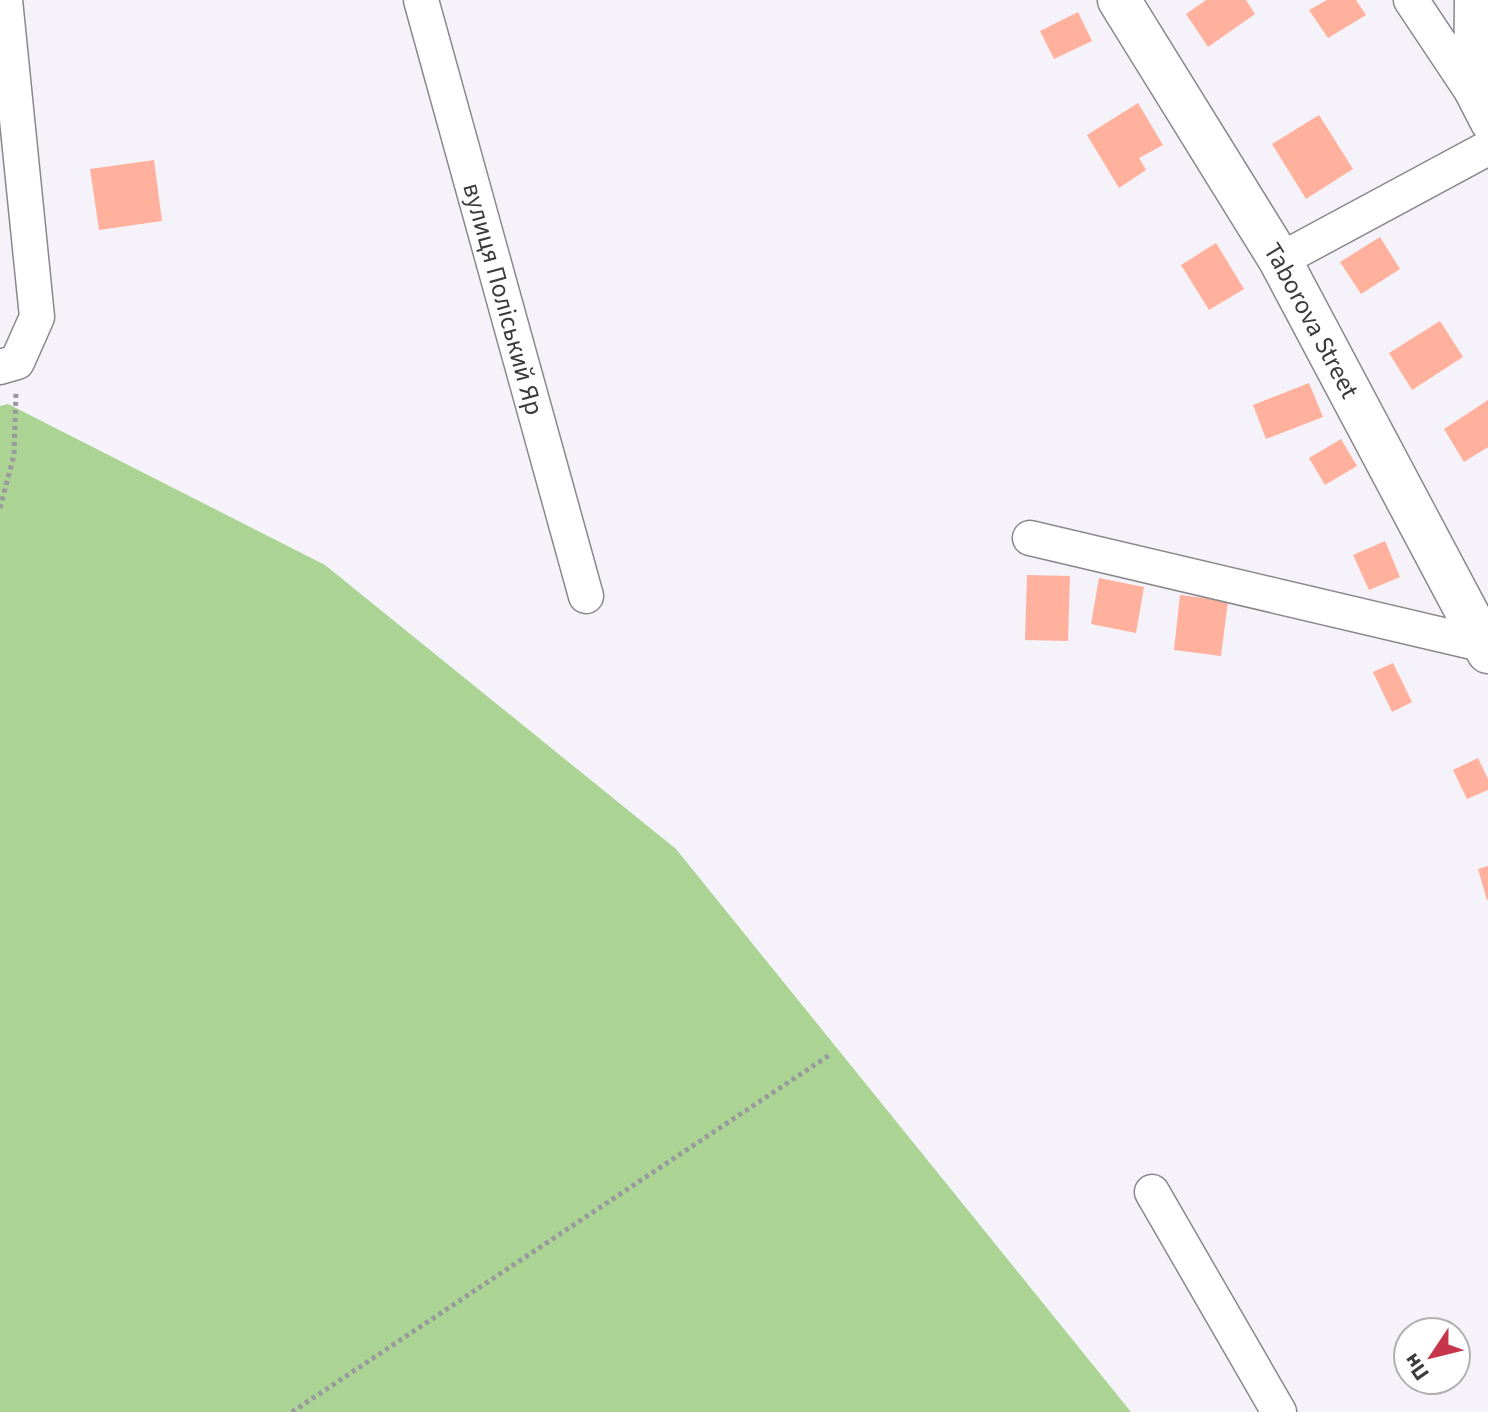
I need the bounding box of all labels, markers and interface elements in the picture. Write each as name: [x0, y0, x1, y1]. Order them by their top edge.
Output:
street label: вулиця Поліський Яр: [453, 179, 553, 419]
street label: Taborova Street: [1255, 236, 1368, 405]
north arrow: [1392, 1316, 1472, 1396]
text: Пн: [1395, 1347, 1437, 1387]

